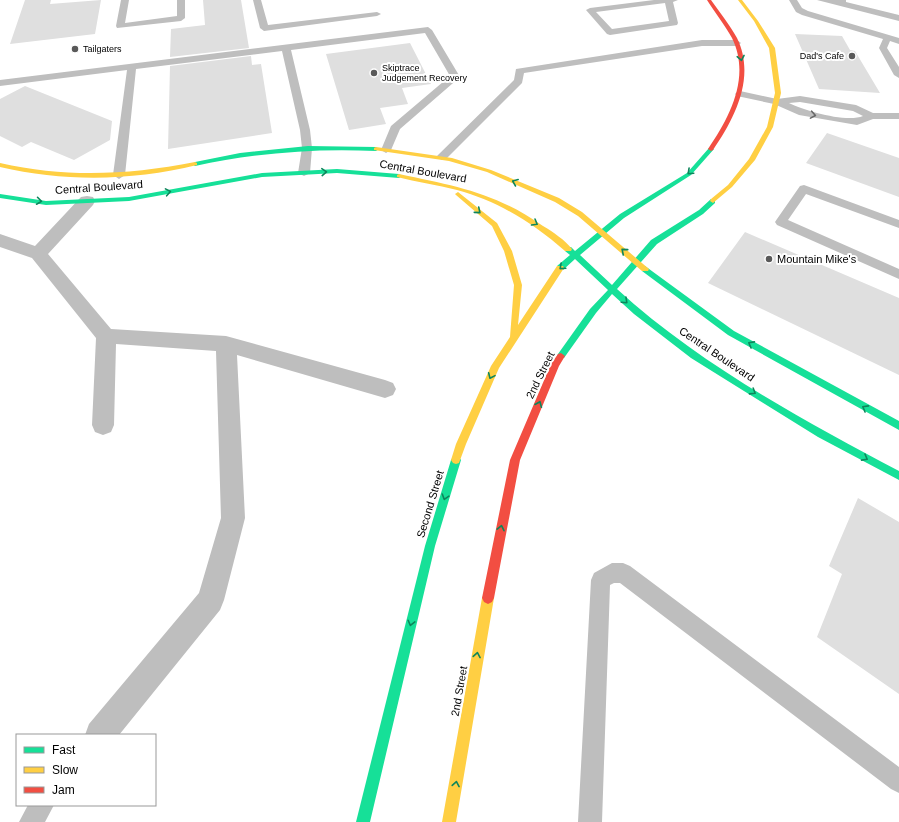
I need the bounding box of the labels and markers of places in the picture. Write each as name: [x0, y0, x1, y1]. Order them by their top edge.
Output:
marker: Tailgaters: [70, 44, 80, 54]
place label: Tailgaters: [83, 44, 122, 54]
place label: Dad's Cafe: [800, 51, 844, 61]
marker: Dad's Cafe: [847, 51, 857, 61]
place label: Skiptrace Judgement Recovery: [382, 63, 468, 83]
marker: Skiptrace Judgement Recovery: [369, 68, 379, 78]
place label: Mountain Mike's: [777, 253, 857, 265]
marker: Mountain Mike's: [764, 254, 774, 264]

